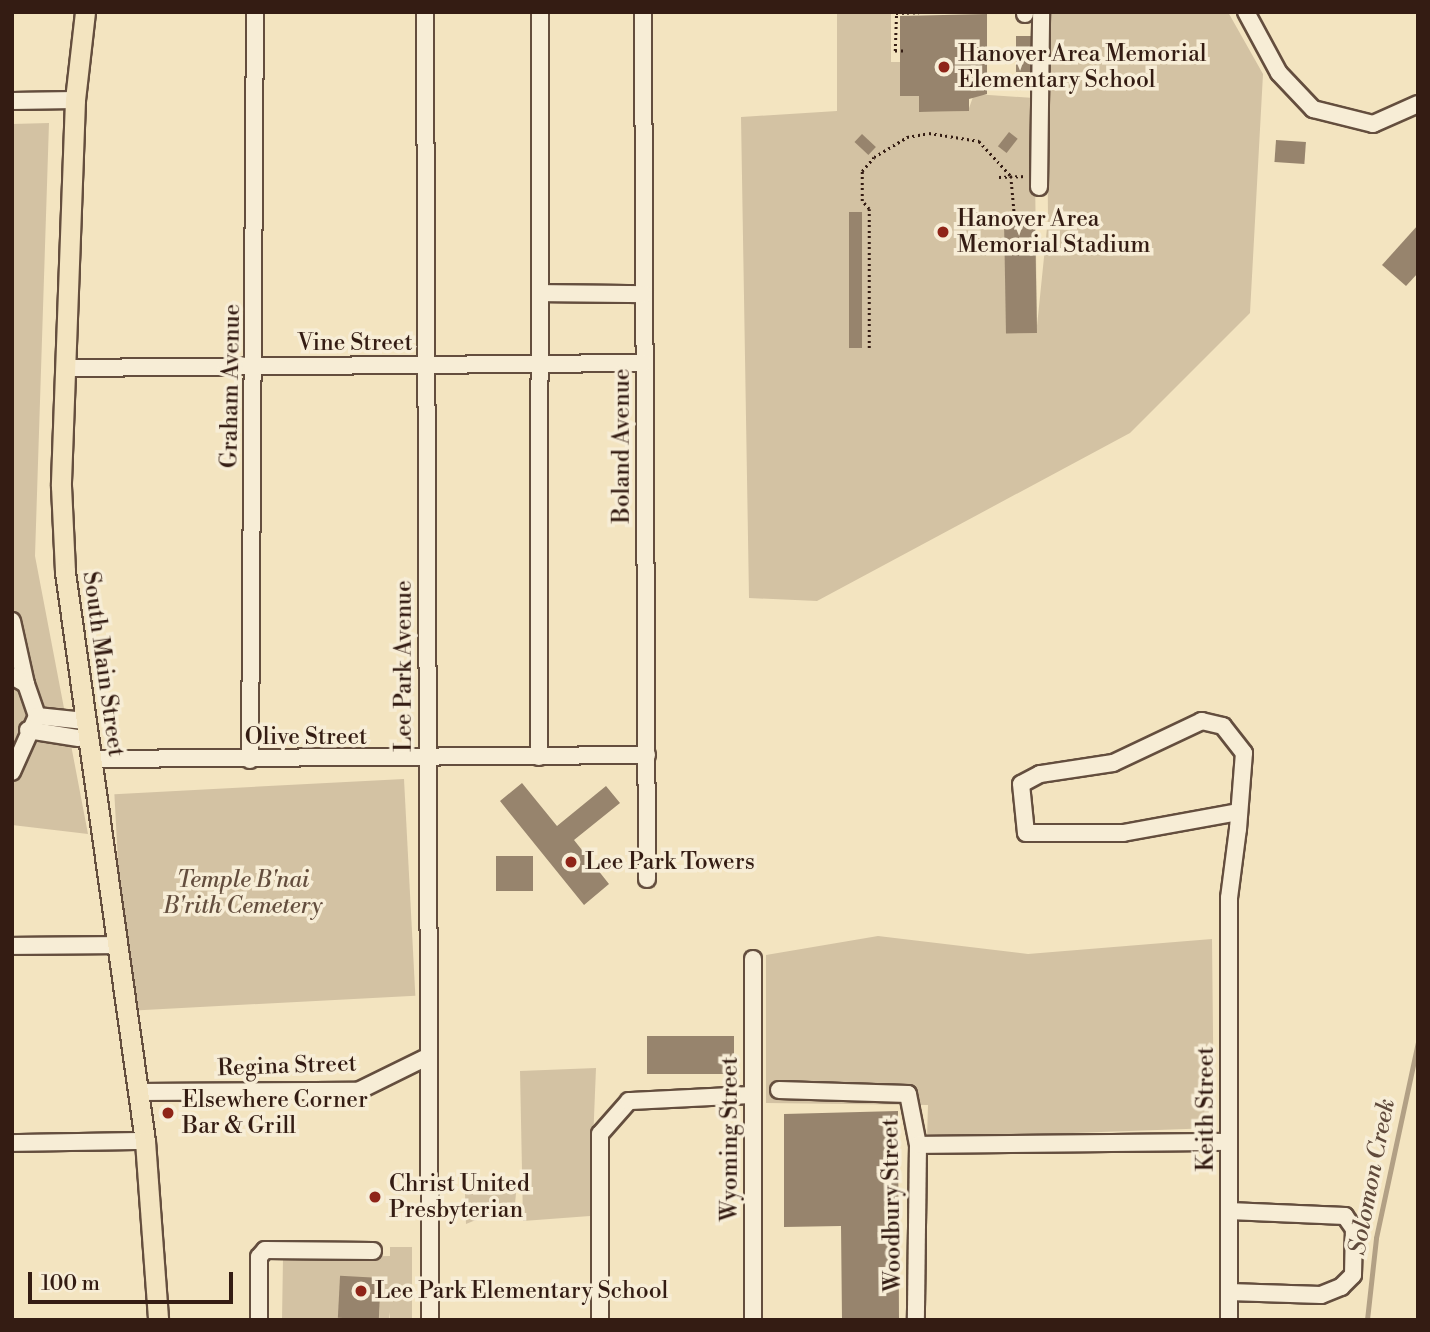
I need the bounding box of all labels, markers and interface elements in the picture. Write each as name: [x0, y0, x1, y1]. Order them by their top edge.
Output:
place label: Hanover Area Memorial Elementary School: [958, 40, 1207, 94]
marker: Hanover Area Memorial Elementary School: [936, 59, 952, 75]
place label: Hanover Area Memorial Stadium: [957, 205, 1150, 259]
marker: Hanover Area Memorial Stadium: [935, 224, 951, 240]
street label: Graham Avenue: [216, 304, 246, 468]
street label: Vine Street: [297, 329, 413, 357]
street label: Boland Avenue: [608, 369, 636, 523]
street label: South Main Street: [76, 570, 130, 758]
street label: Lee Park Avenue: [390, 580, 418, 752]
street label: Olive Street: [245, 723, 367, 751]
place label: Lee Park Towers: [585, 848, 755, 876]
marker: Lee Park Towers: [563, 854, 579, 870]
park label: Temple B'nai B'rith Cemetery: [163, 866, 323, 920]
street label: Keith Street: [1192, 1047, 1220, 1171]
street label: Regina Street: [217, 1050, 357, 1082]
street label: Wyoming Street: [716, 1057, 744, 1221]
place label: Elsewhere Corner Bar & Grill: [182, 1086, 368, 1140]
water label: Solomon Creek: [1344, 1097, 1402, 1257]
marker: Elsewhere Corner Bar & Grill: [160, 1105, 176, 1121]
street label: Woodbury Street: [877, 1118, 907, 1292]
place label: Christ United Presbyterian: [389, 1170, 530, 1224]
marker: Christ United Presbyterian: [367, 1189, 383, 1205]
scale bar: [32, 1258, 236, 1302]
text: 100 m: [41, 1271, 100, 1297]
place label: Lee Park Elementary School: [375, 1277, 668, 1305]
marker: Lee Park Elementary School: [353, 1283, 369, 1299]

